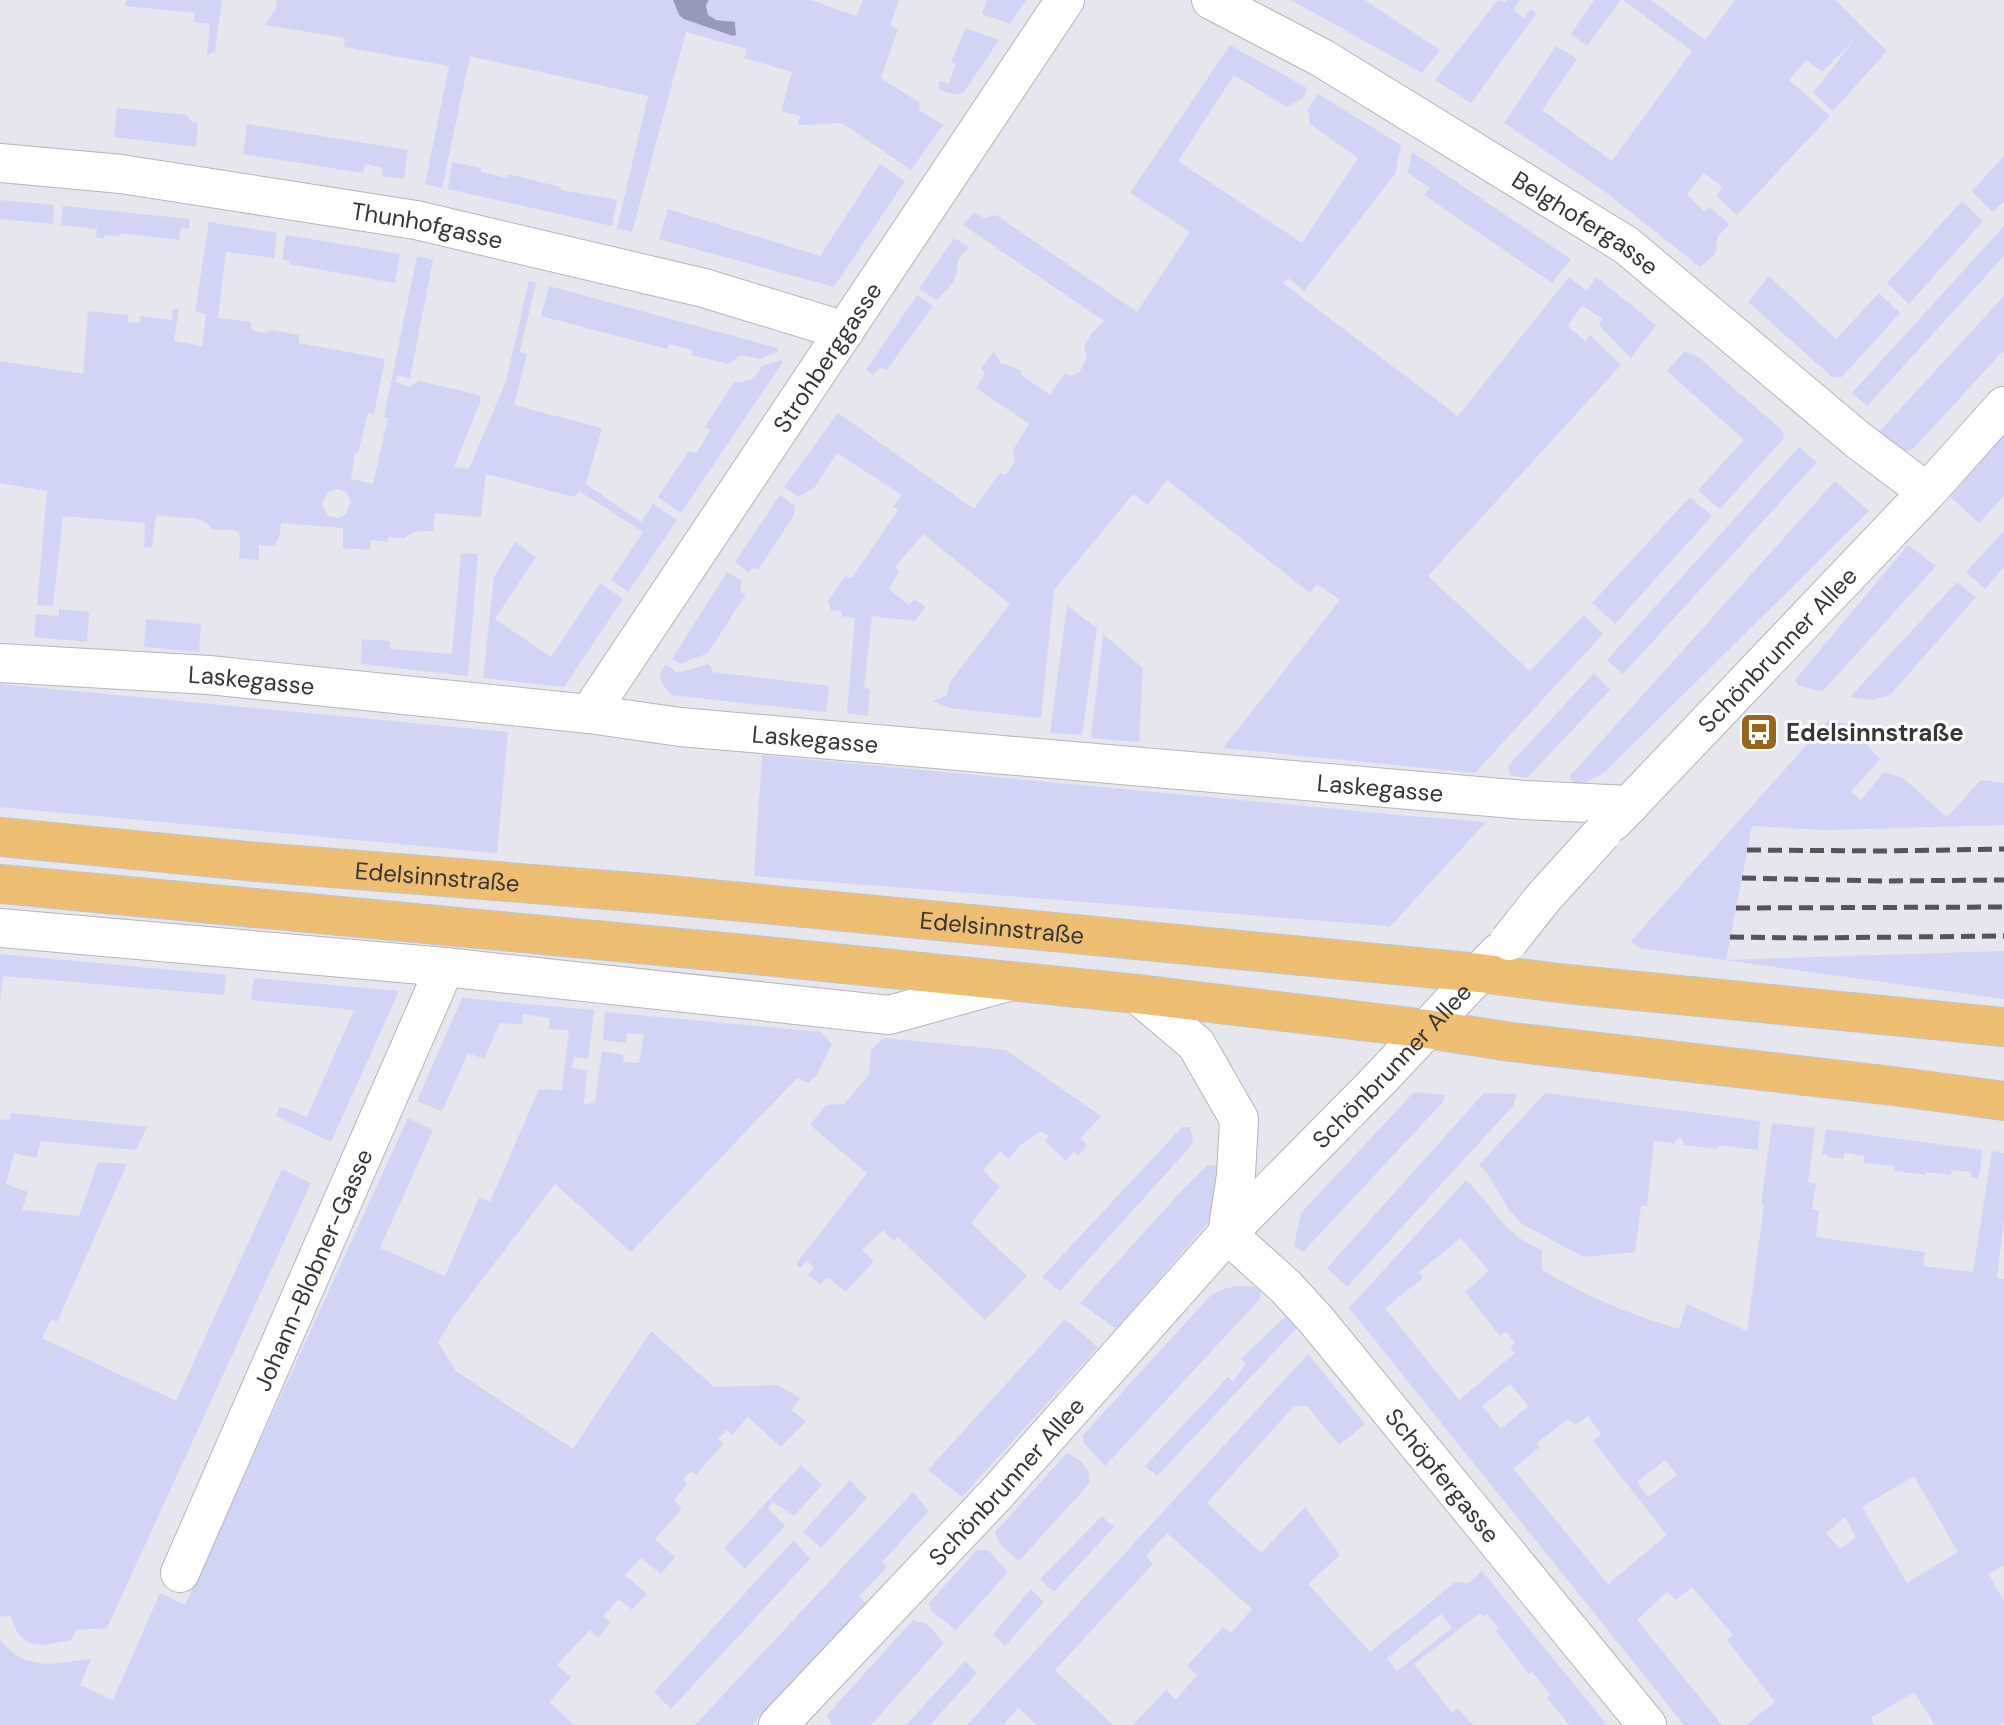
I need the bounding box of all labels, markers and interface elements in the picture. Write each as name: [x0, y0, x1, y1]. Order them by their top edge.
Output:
street label: Belghofergasse: [1507, 163, 1665, 282]
street label: Thunhofgasse: [349, 195, 506, 256]
street label: Strohberggasse: [766, 276, 888, 438]
street label: Schönbrunner Allee: [1691, 560, 1863, 739]
street label: Laskegasse: [187, 658, 316, 701]
bus stop icon: Edelsinnstraße: [1738, 711, 1780, 753]
place label: Edelsinnstraße: [1786, 717, 1964, 748]
street label: Laskegasse: [751, 718, 880, 760]
street label: Laskegasse: [1316, 767, 1445, 808]
street label: Edelsinnstraße: [354, 854, 521, 898]
street label: Edelsinnstraße: [918, 904, 1086, 950]
street label: Schönbrunner Allee: [1305, 976, 1478, 1155]
street label: Johann-Blobner-Gasse: [246, 1144, 379, 1396]
street label: Schönbrunner Allee: [921, 1390, 1091, 1572]
street label: Schöpfergasse: [1379, 1402, 1507, 1549]

